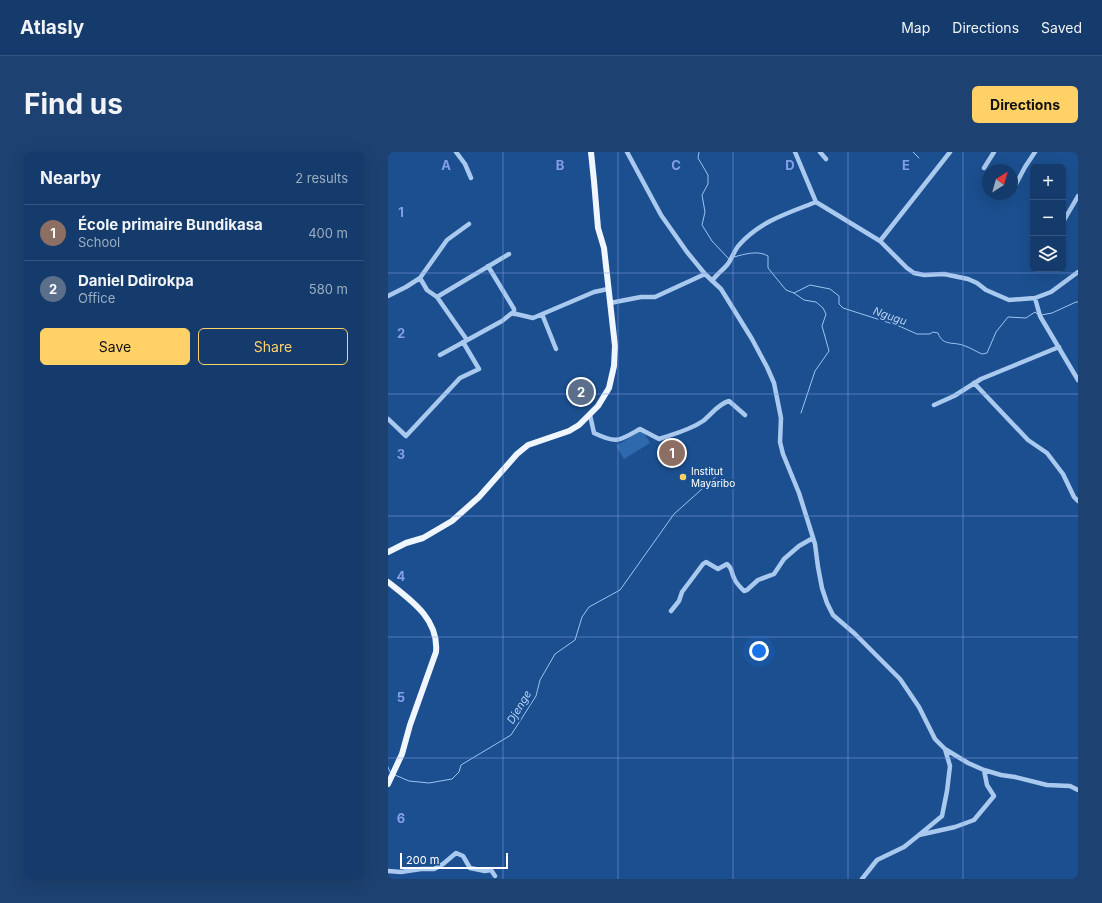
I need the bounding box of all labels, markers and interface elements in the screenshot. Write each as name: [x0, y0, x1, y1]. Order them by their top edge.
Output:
text: Atlasly: [20, 16, 84, 39]
text: Map: [901, 19, 930, 36]
text: Directions: [952, 19, 1019, 36]
text: Saved: [1041, 19, 1082, 36]
button: Directions: [972, 86, 1078, 123]
text: Find us: [24, 87, 123, 121]
text: A: [441, 157, 451, 173]
text: B: [556, 157, 565, 173]
text: C: [671, 157, 681, 173]
text: D: [785, 157, 795, 173]
text: E: [902, 157, 910, 173]
north arrow: [982, 164, 1018, 200]
map controls: [1030, 164, 1066, 272]
button: +: [1030, 164, 1066, 200]
text: Nearby: [40, 168, 101, 188]
text: 2 results: [295, 170, 348, 186]
button: −: [1030, 200, 1066, 236]
text: 1: [398, 204, 404, 220]
text: École primaire Bundikasa: [78, 215, 263, 234]
text: 1: [50, 225, 56, 241]
text: 400 m: [308, 225, 348, 241]
text: School: [78, 234, 120, 250]
button: layers: [1030, 236, 1066, 272]
text: Daniel Ddirokpa: [78, 271, 194, 290]
text: 2: [49, 281, 57, 297]
text: 580 m: [309, 281, 348, 297]
text: Office: [78, 290, 115, 306]
water label: Ngugu: [871, 304, 909, 328]
text: 2: [397, 325, 405, 341]
button: Save: [40, 328, 190, 365]
button: Share: [198, 328, 348, 365]
pin: 2: [568, 377, 594, 407]
pin: 1: [659, 438, 685, 468]
text: 3: [397, 446, 405, 462]
place label: Institut Mayaribo: [691, 465, 735, 489]
marker: Institut Mayaribo: [678, 472, 688, 482]
text: 4: [397, 568, 406, 584]
your location: [749, 641, 769, 661]
water label: Djenge: [504, 688, 534, 726]
text: 5: [397, 689, 405, 705]
text: 6: [397, 810, 405, 826]
scale bar: [400, 851, 508, 870]
text: 200 m: [406, 853, 439, 867]

